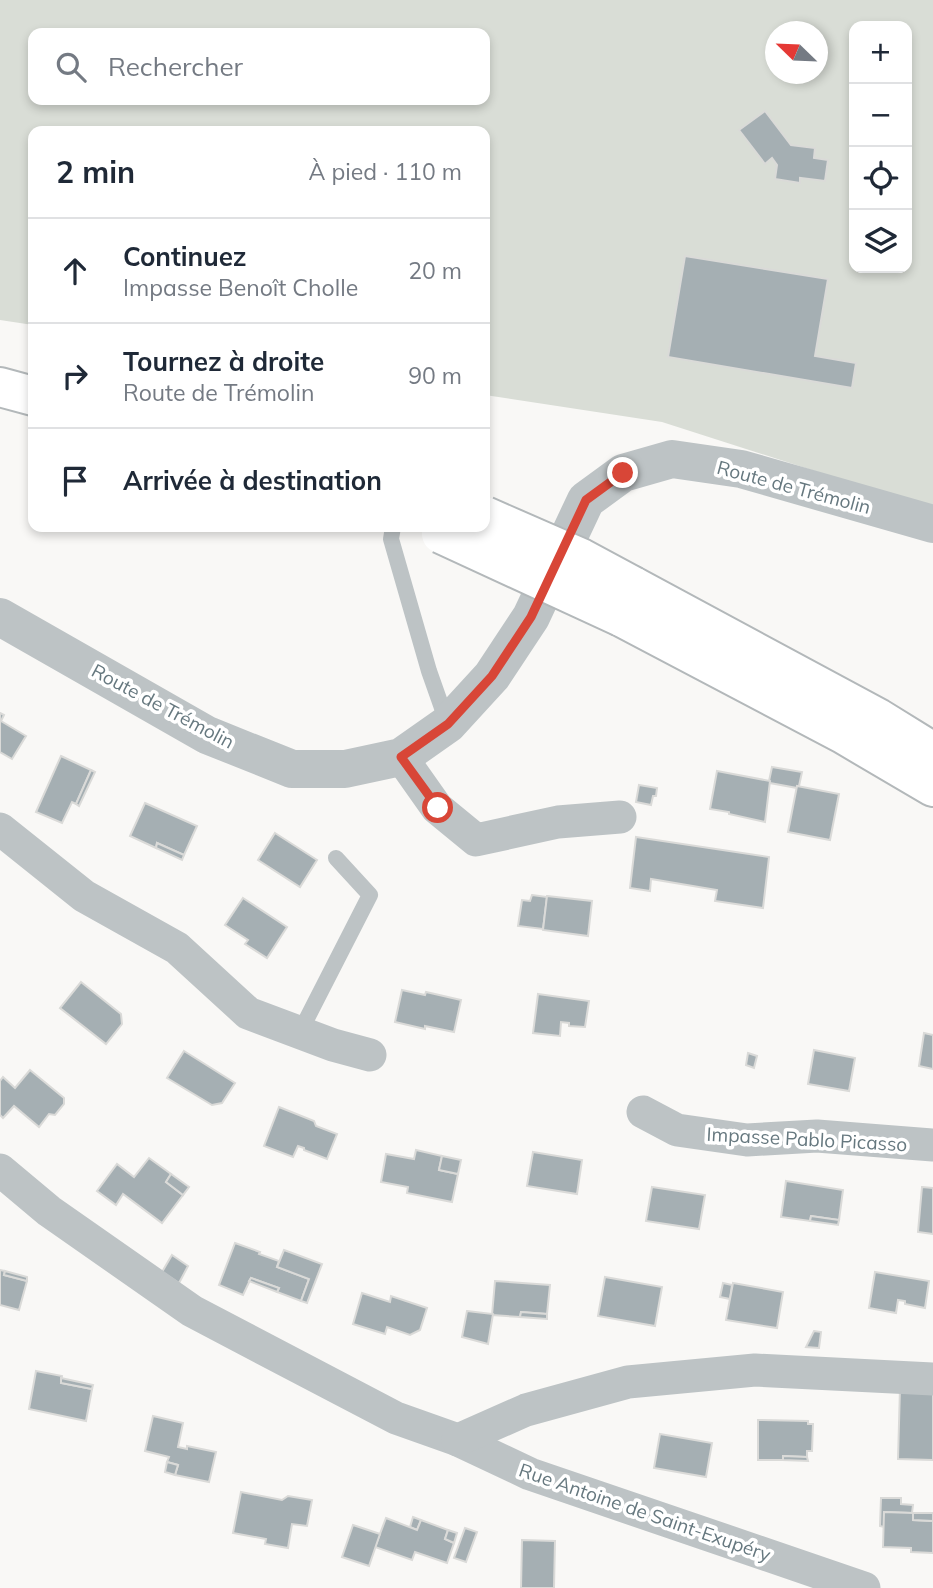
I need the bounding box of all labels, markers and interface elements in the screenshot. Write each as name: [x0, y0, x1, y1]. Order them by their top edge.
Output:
north arrow: [765, 21, 828, 84]
map controls: [849, 21, 912, 273]
button: +: [849, 21, 912, 84]
search box: [28, 28, 490, 105]
icon: search: [52, 48, 90, 86]
text: Rechercher: [108, 50, 243, 83]
button: −: [849, 84, 912, 147]
button: locate: [849, 147, 912, 210]
text: 2 min: [56, 153, 135, 191]
text: À pied · 110 m: [309, 157, 462, 186]
button: layers: [849, 210, 912, 273]
text: Continuez: [123, 240, 247, 273]
icon: ahead: [56, 252, 94, 290]
text: 20 m: [408, 256, 462, 285]
text: Impasse Benoît Cholle: [123, 273, 358, 302]
text: Tournez à droite: [123, 345, 324, 378]
icon: right: [56, 357, 94, 395]
text: 90 m: [408, 361, 462, 390]
text: Route de Trémolin: [123, 378, 314, 407]
street label: Route de Trémolin: [715, 455, 873, 519]
route end: [607, 457, 638, 488]
icon: arrive: [56, 462, 94, 500]
text: Arrivée à destination: [123, 464, 382, 497]
street label: Route de Trémolin: [88, 658, 238, 754]
route start: [422, 792, 453, 823]
street label: Impasse Pablo Picasso: [706, 1122, 908, 1156]
street label: Rue Antoine de Saint-Exupéry: [516, 1458, 774, 1566]

